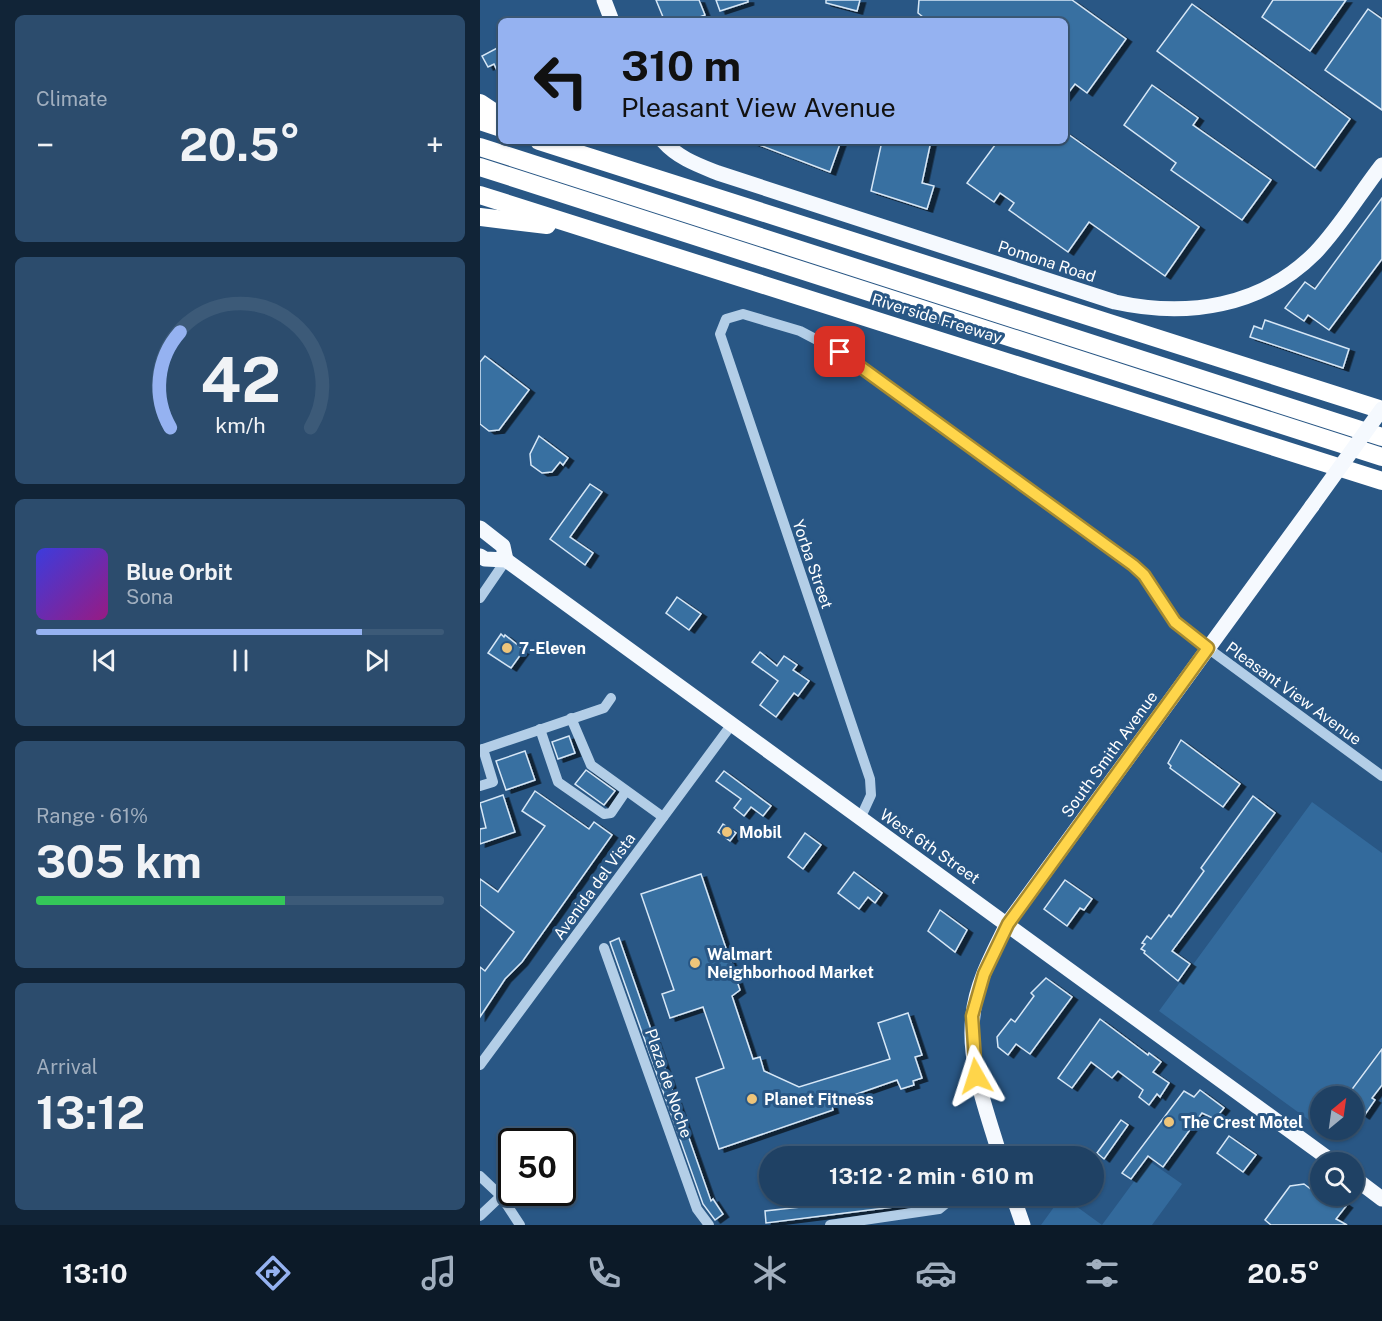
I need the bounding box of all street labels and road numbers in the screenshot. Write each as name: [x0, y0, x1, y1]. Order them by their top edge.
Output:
street label: Pomona Road: [995, 237, 1098, 286]
street label: Riverside Freeway: [869, 290, 1005, 347]
street label: Yorba Street: [788, 517, 837, 611]
street label: Pleasant View Avenue: [1222, 638, 1365, 749]
street label: South Smith Avenue: [1057, 688, 1162, 821]
street label: West 6th Street: [876, 805, 983, 888]
street label: Avenida del Vista: [549, 829, 639, 943]
street label: Plaza de Noche: [641, 1026, 696, 1140]

